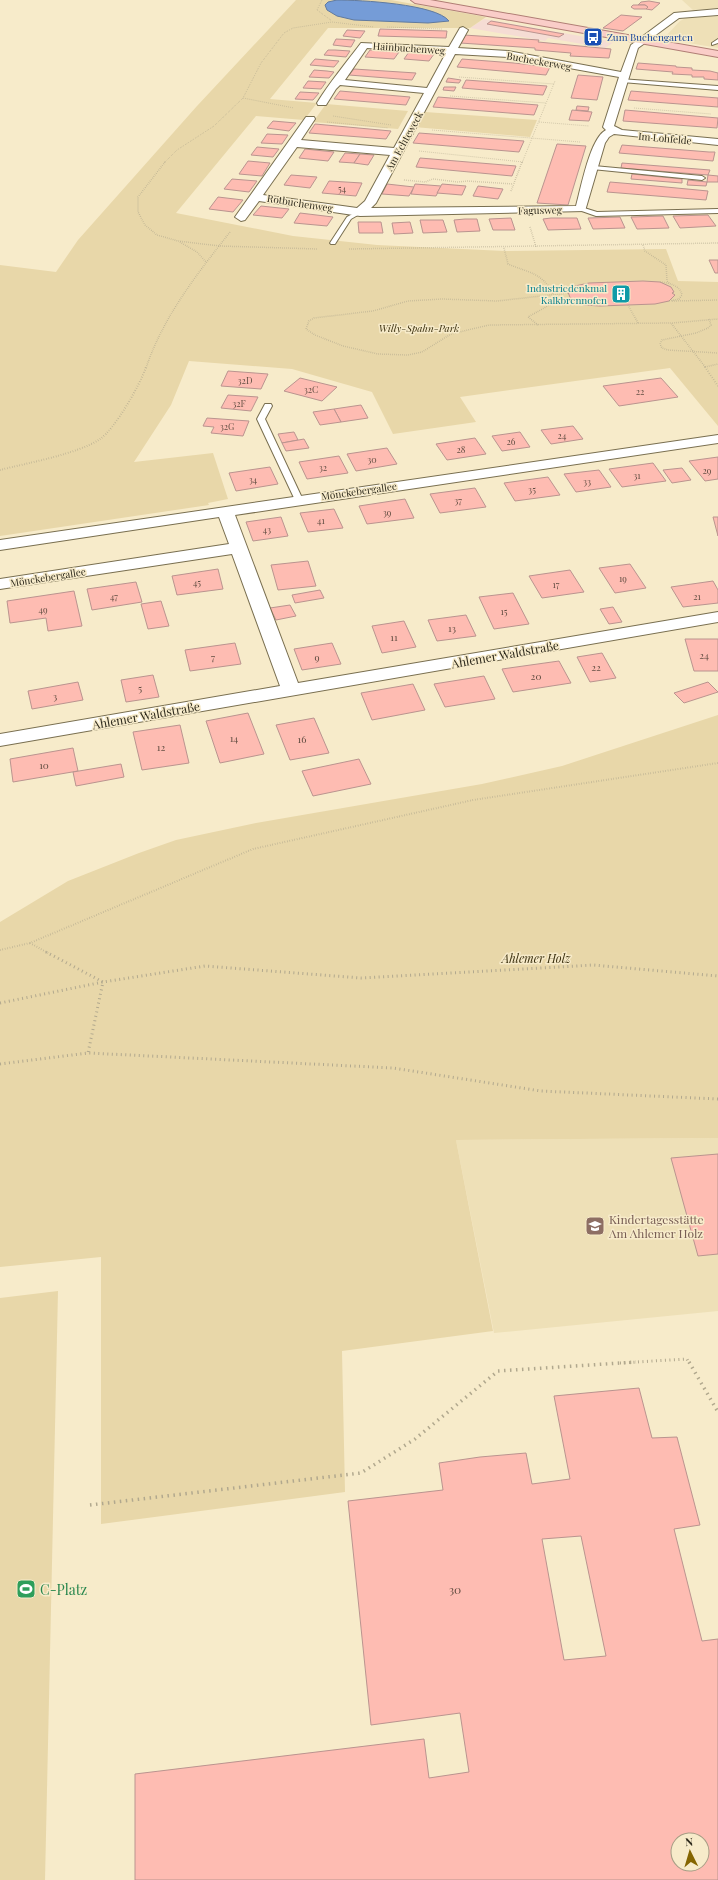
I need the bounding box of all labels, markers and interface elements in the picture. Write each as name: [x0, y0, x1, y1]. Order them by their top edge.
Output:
bus stop icon: Zum Buchengarten: [582, 26, 604, 48]
place label: Zum Buchengarten: [607, 30, 693, 44]
street label: Hainbuchenweg: [372, 38, 446, 58]
street label: Bucheckerweg: [506, 48, 573, 74]
street label: Am Echteweck: [381, 108, 426, 174]
street label: Im Lohfelde: [638, 129, 692, 147]
house number: 54: [338, 182, 347, 194]
street label: Rotbuchenweg: [266, 191, 335, 215]
street label: Fagusweg: [518, 203, 563, 217]
place label: Industriedenkmal Kalkbrennofen: [527, 281, 607, 307]
building icon: Industriedenkmal Kalkbrennofen: [610, 283, 632, 305]
park label: Willy-Spahn-Park: [379, 321, 459, 335]
house number: 32D: [238, 374, 253, 386]
house number: 32C: [304, 383, 318, 395]
house number: 22: [636, 385, 644, 397]
house number: 32F: [232, 397, 246, 409]
house number: 32G: [220, 420, 235, 432]
house number: 24: [558, 429, 567, 441]
house number: 26: [507, 435, 516, 447]
house number: 28: [457, 443, 466, 455]
house number: 30: [367, 453, 377, 465]
house number: 32: [319, 461, 327, 473]
house number: 29: [703, 464, 712, 476]
house number: 31: [633, 469, 641, 481]
house number: 34: [249, 473, 258, 485]
house number: 33: [583, 475, 591, 487]
street label: Mönckebergallee: [320, 479, 398, 503]
house number: 35: [528, 483, 536, 495]
house number: 37: [454, 494, 462, 506]
house number: 39: [383, 506, 392, 518]
house number: 41: [317, 514, 326, 526]
house number: 43: [263, 523, 271, 535]
street label: Mönckebergallee: [9, 564, 87, 590]
house number: 19: [619, 572, 627, 584]
house number: 45: [193, 576, 201, 588]
house number: 17: [553, 578, 560, 590]
house number: 47: [110, 590, 118, 602]
house number: 21: [693, 590, 701, 602]
house number: 49: [38, 603, 48, 615]
house number: 15: [501, 605, 508, 617]
house number: 13: [448, 621, 457, 635]
house number: 11: [390, 630, 398, 644]
street label: Ahlemer Waldstraße: [449, 637, 560, 672]
house number: 24: [699, 648, 709, 662]
house number: 7: [211, 650, 215, 664]
house number: 9: [314, 650, 320, 664]
house number: 22: [591, 660, 601, 674]
house number: 20: [531, 669, 541, 683]
house number: 5: [138, 681, 142, 695]
house number: 3: [53, 689, 58, 703]
street label: Ahlemer Waldstraße: [90, 698, 201, 733]
house number: 14: [230, 731, 238, 745]
house number: 16: [298, 732, 306, 746]
house number: 12: [157, 740, 165, 754]
house number: 10: [39, 758, 49, 772]
park label: Ahlemer Holz: [500, 950, 571, 966]
place label: Kindertagesstätte Am Ahlemer Holz: [608, 1211, 703, 1241]
school or university icon: Kindertagesstätte Am Ahlemer Holz: [584, 1215, 606, 1237]
sports icon: C-Platz: [15, 1578, 37, 1600]
place label: C-Platz: [40, 1580, 88, 1599]
house number: 30: [449, 1581, 461, 1597]
north arrow: [670, 1832, 710, 1872]
text: N: [684, 1834, 694, 1849]

